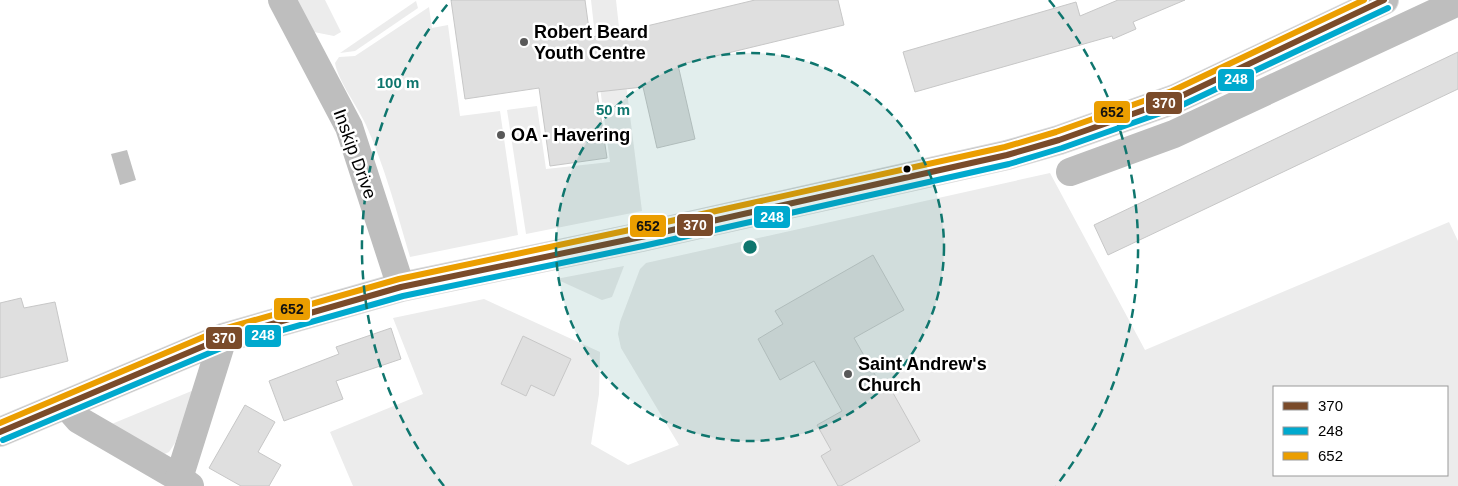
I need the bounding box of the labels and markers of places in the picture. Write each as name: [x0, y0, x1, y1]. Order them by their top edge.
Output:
place label: Robert Beard Youth Centre: [534, 22, 648, 63]
marker: Robert Beard Youth Centre: [518, 36, 530, 48]
place label: OA - Havering: [511, 125, 630, 145]
marker: OA - Havering: [495, 129, 507, 141]
unlabelled marker: [902, 164, 912, 174]
centre of rings: [741, 238, 759, 256]
place label: Saint Andrew's Church: [858, 354, 987, 395]
marker: Saint Andrew's Church: [842, 368, 854, 380]

